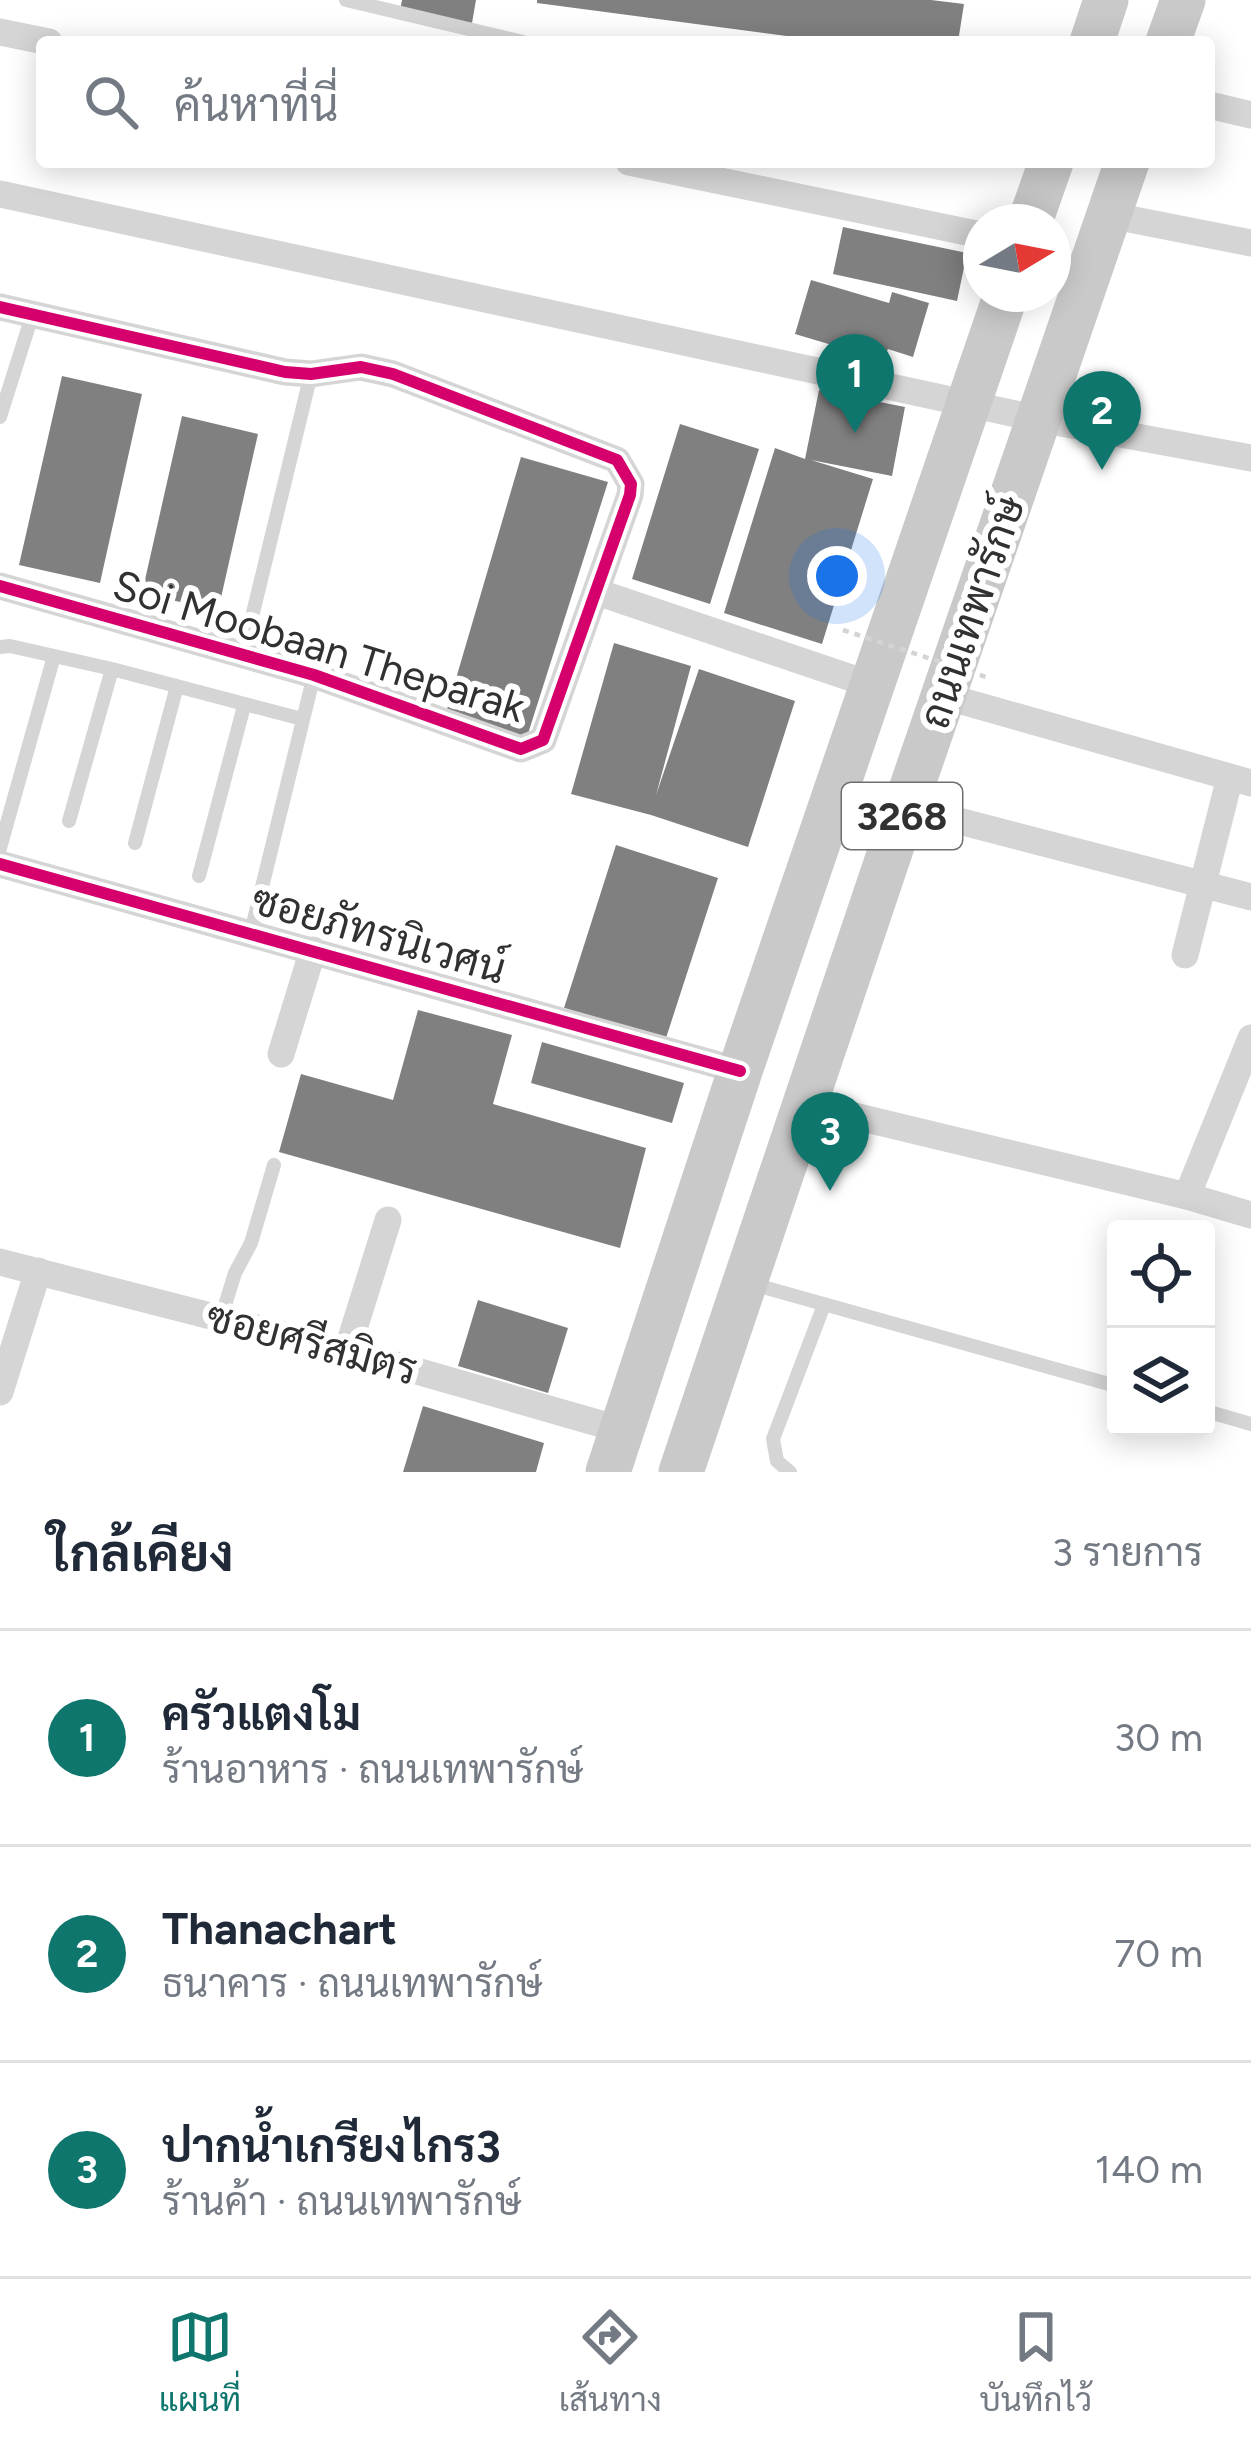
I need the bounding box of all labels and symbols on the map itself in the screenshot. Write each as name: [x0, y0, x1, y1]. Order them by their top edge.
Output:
north arrow: [963, 204, 1071, 312]
pin: 1: [816, 334, 894, 433]
pin: 2: [1063, 371, 1141, 470]
street label: ถนนเทพารักษ์: [908, 488, 1036, 735]
your location: [807, 546, 867, 606]
street label: Soi Moobaan Theparak: [107, 559, 531, 733]
road number: 3268: [842, 783, 962, 849]
street label: ซอยภัทรนิเวศน์: [246, 872, 512, 995]
pin: 3: [791, 1092, 869, 1191]
street label: ซอยศรีสมิตร: [201, 1289, 423, 1396]

